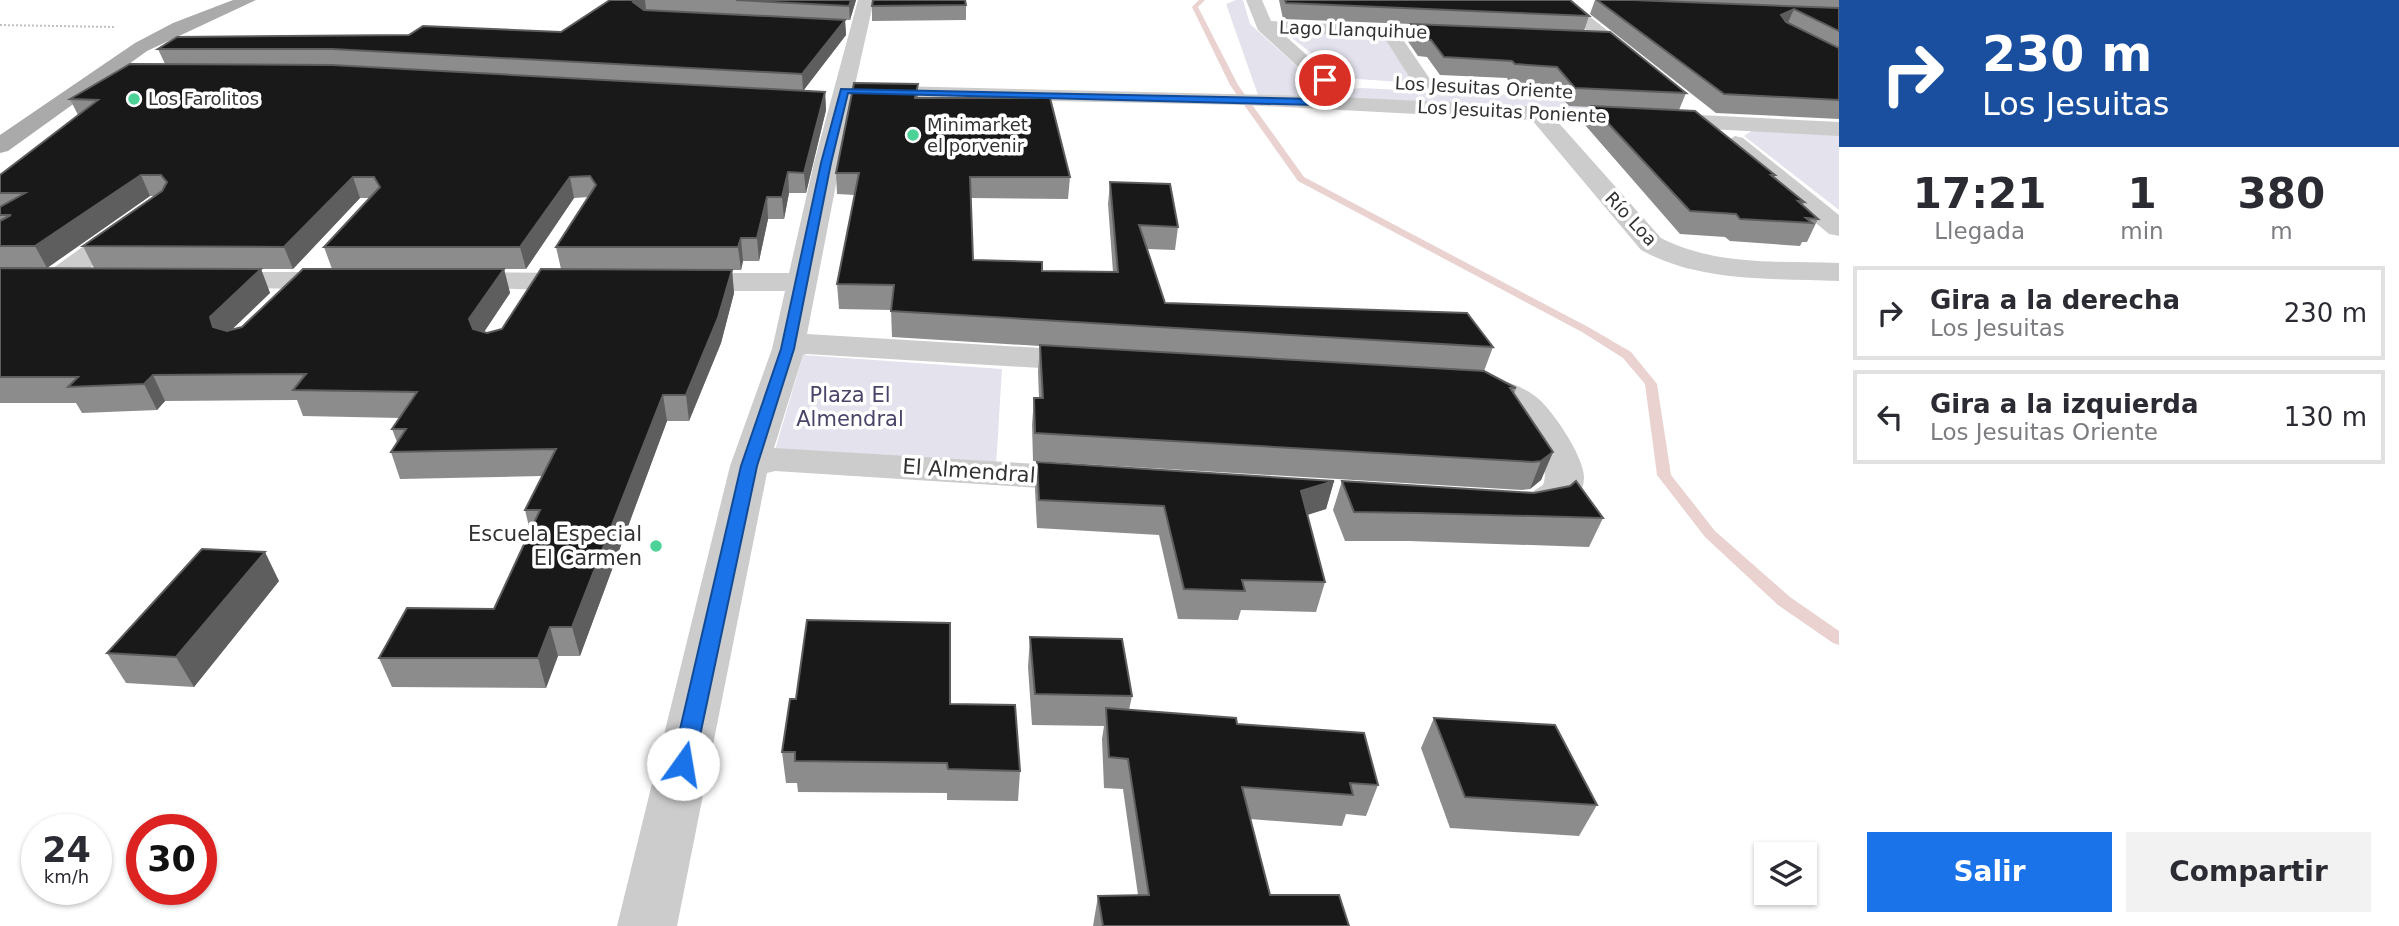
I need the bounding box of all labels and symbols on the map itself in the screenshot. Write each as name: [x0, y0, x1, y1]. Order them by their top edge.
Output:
street label: Lago Llanquihue: [1278, 16, 1428, 43]
pin: [1295, 50, 1355, 110]
street label: Los Jesuitas Oriente: [1394, 72, 1574, 103]
place label: Los Farolitos: [148, 88, 259, 109]
marker: Los Farolitos: [126, 91, 142, 107]
street label: Los Jesuitas Poniente: [1417, 96, 1607, 127]
place label: Minimarket el porvenir: [927, 114, 1028, 156]
marker: Minimarket el porvenir: [905, 127, 921, 143]
street label: Río Loa: [1601, 187, 1662, 250]
park label: Plaza El Almendral: [796, 383, 904, 431]
street label: El Almendral: [902, 454, 1036, 488]
place label: Escuela Especial El Carmen: [468, 522, 642, 570]
marker: Escuela Especial El Carmen: [648, 538, 664, 554]
position arrow: [646, 727, 720, 801]
speed limit sign: 30: [126, 814, 217, 905]

